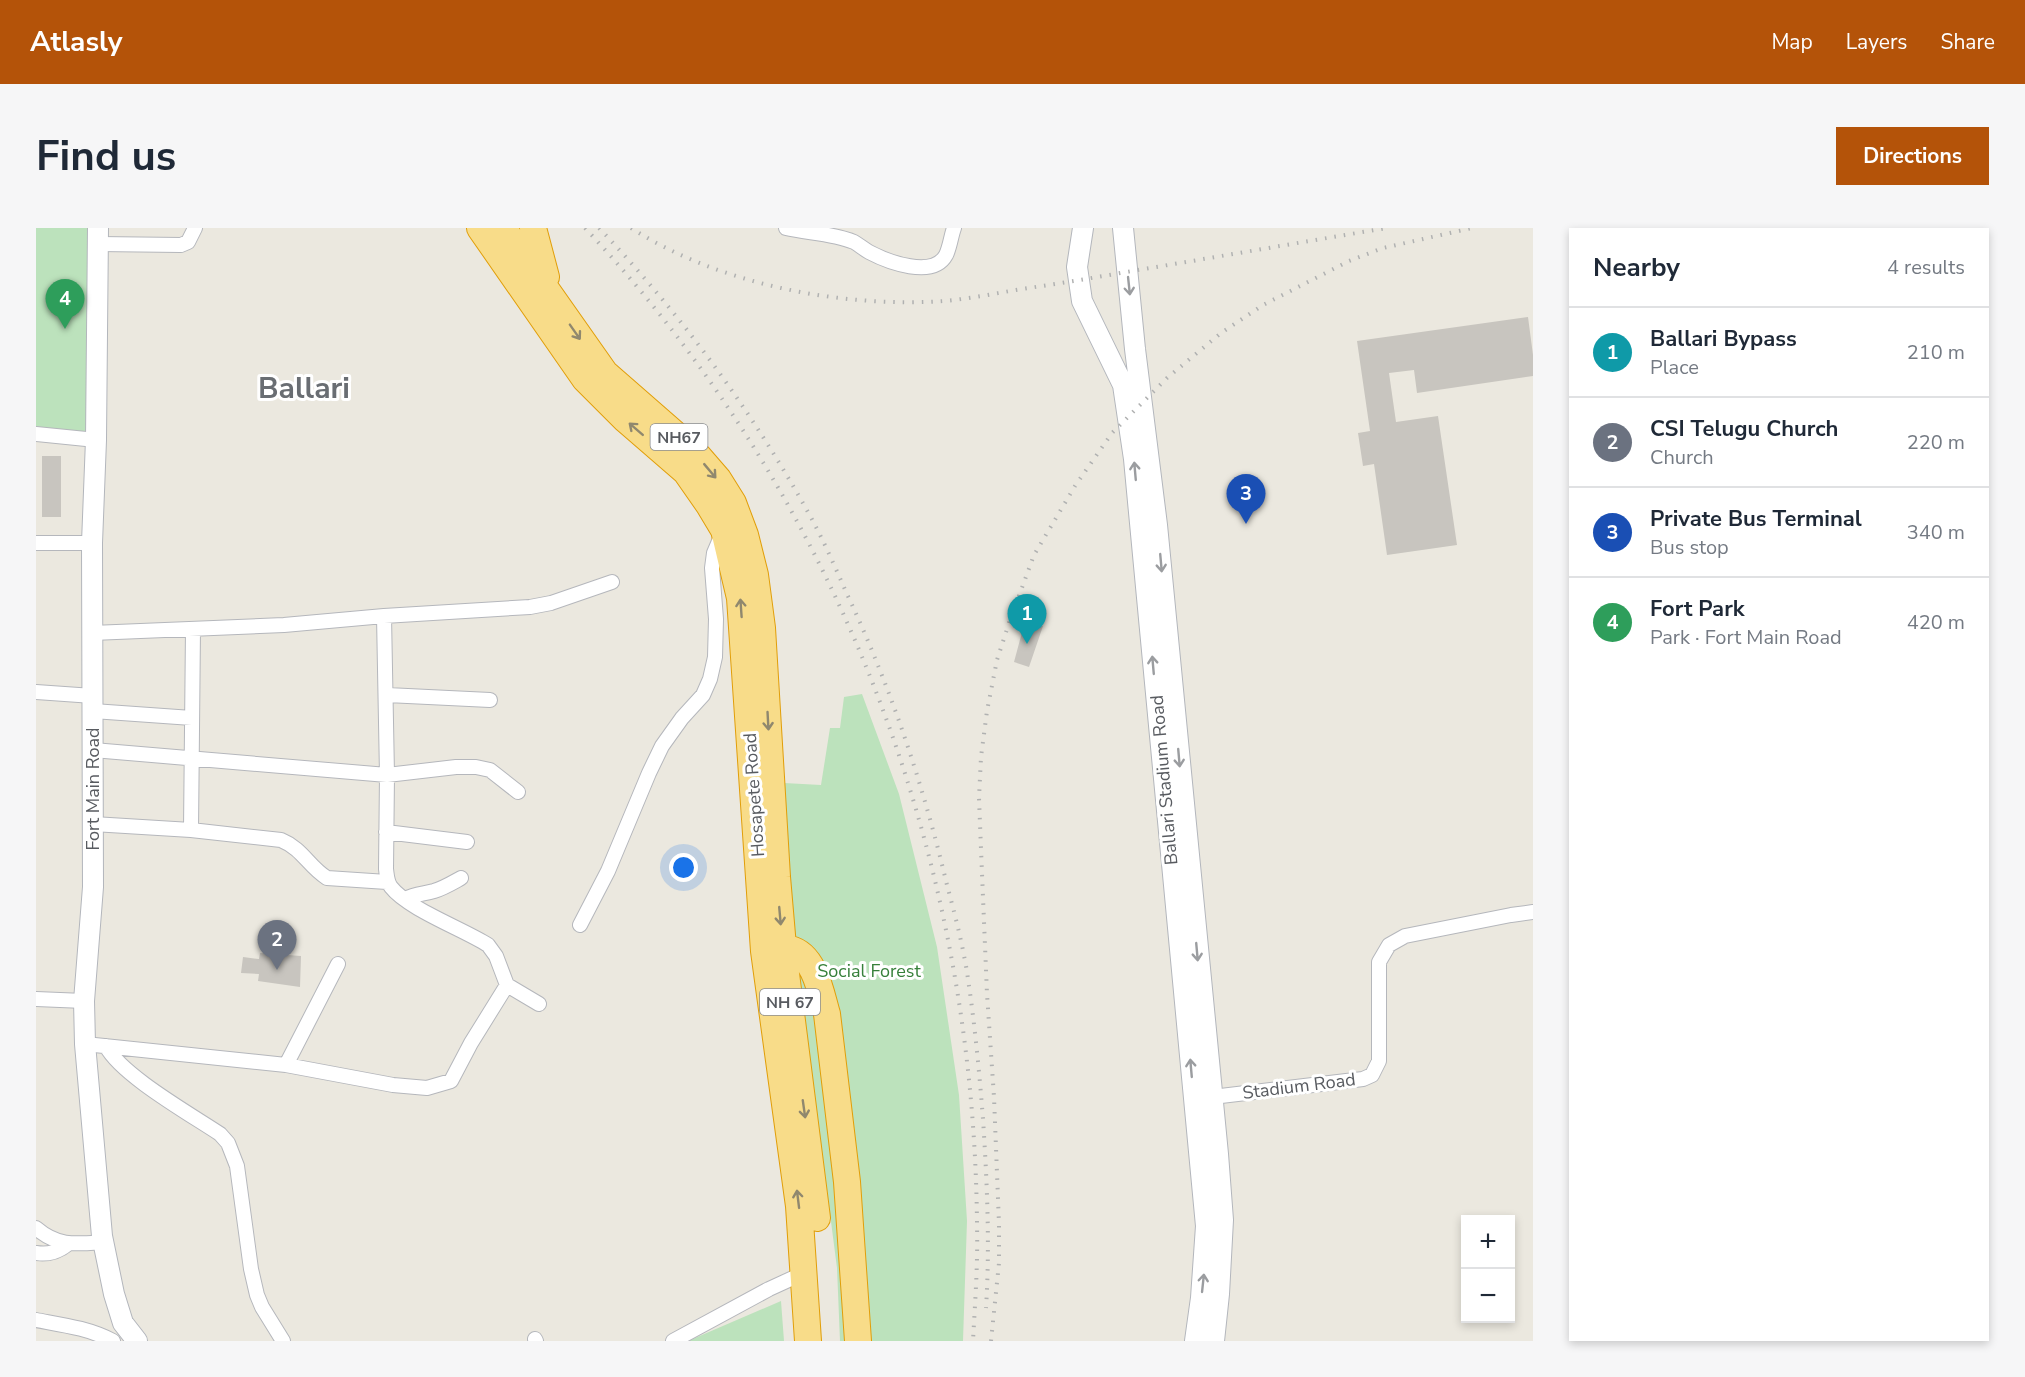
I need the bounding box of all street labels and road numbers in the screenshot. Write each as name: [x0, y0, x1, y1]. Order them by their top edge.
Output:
road number: NH67: [650, 424, 708, 450]
street label: Ballari Stadium Road: [1145, 694, 1183, 866]
street label: Fort Main Road: [81, 727, 105, 851]
street label: Hosapete Road: [738, 732, 770, 858]
road number: NH 67: [760, 989, 820, 1015]
street label: Stadium Road: [1241, 1067, 1357, 1105]

